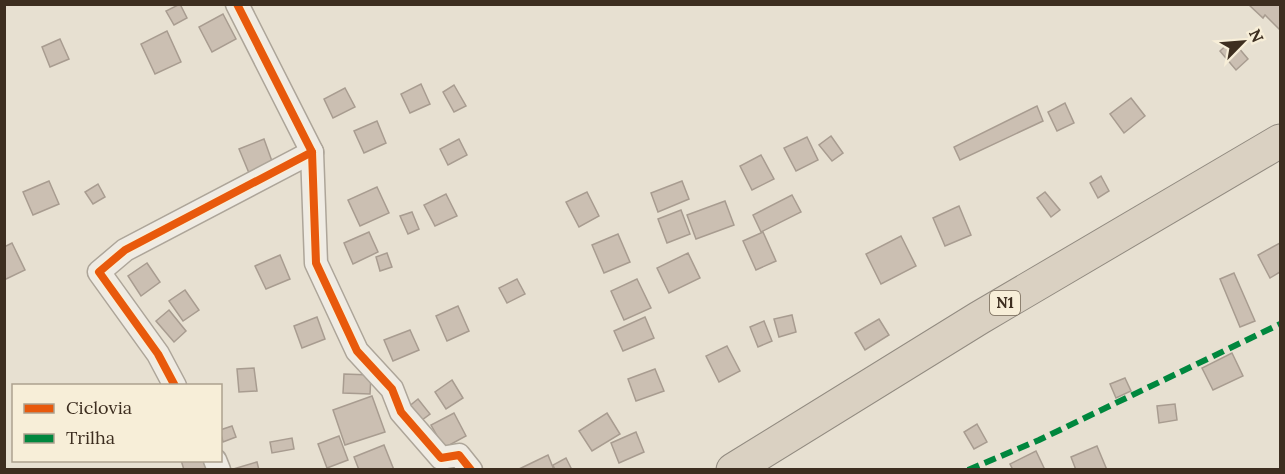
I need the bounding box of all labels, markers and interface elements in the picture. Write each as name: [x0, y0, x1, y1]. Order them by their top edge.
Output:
north arrow: [1213, 12, 1273, 72]
text: N: [1245, 26, 1268, 45]
road number: N1: [990, 291, 1020, 315]
legend: [12, 384, 222, 462]
text: Ciclovia: [66, 396, 132, 419]
text: Trilha: [66, 426, 115, 449]

